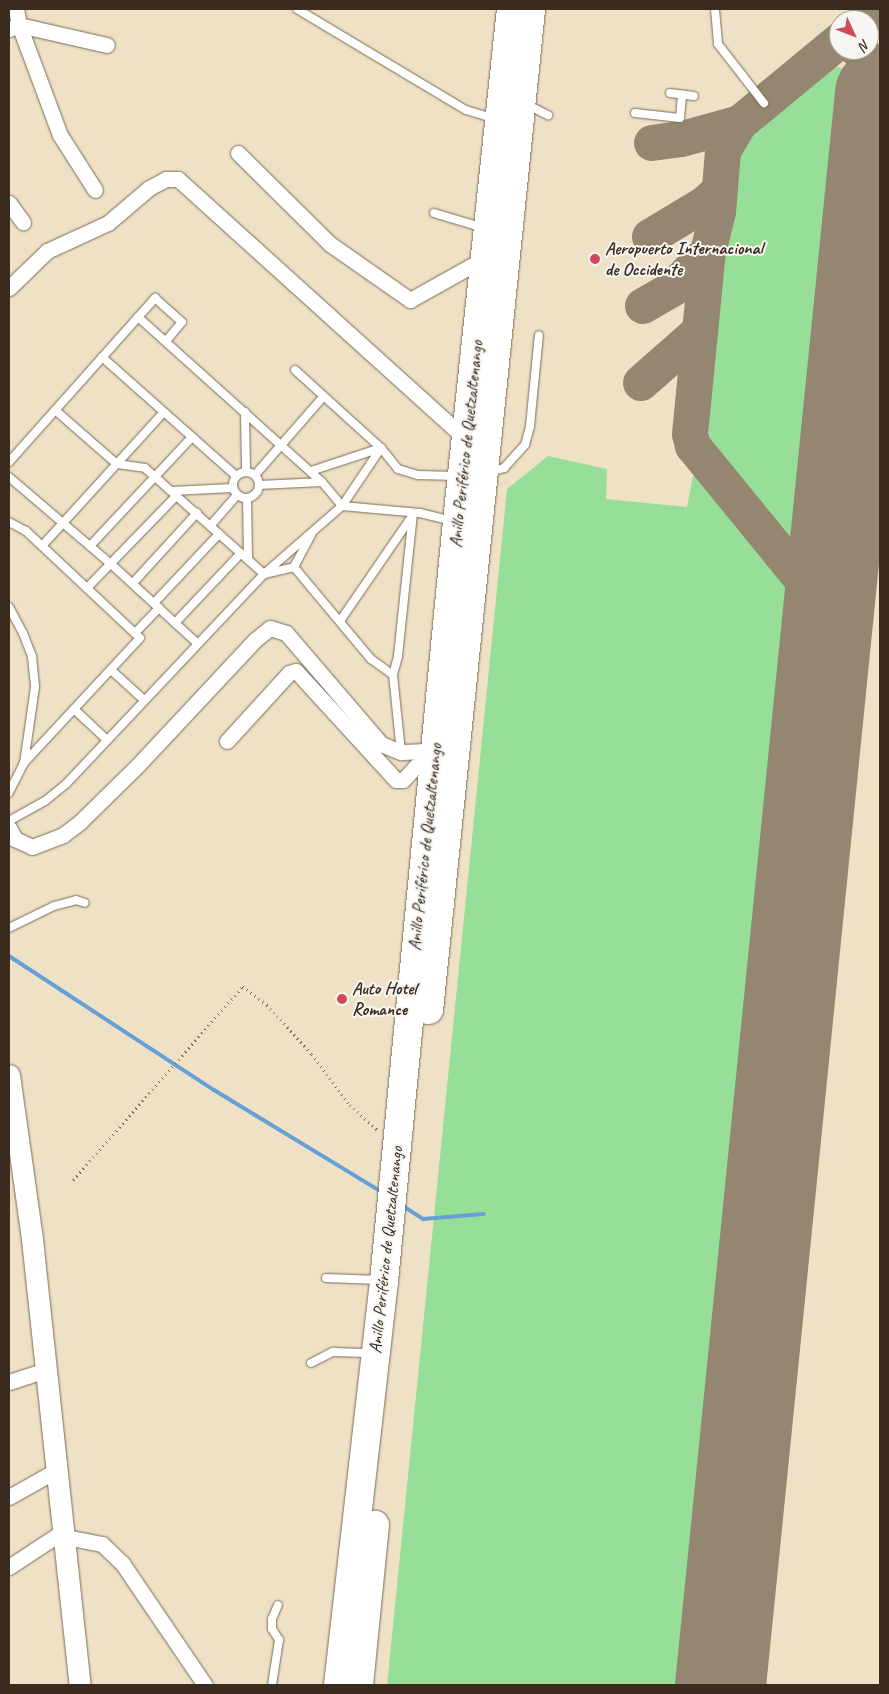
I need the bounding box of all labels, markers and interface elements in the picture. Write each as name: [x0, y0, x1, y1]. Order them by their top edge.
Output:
north arrow: [829, 10, 879, 60]
text: N: [855, 36, 874, 54]
place label: Aeropuerto Internacional de Occidente: [605, 238, 761, 280]
marker: Aeropuerto Internacional de Occidente: [589, 253, 601, 265]
street label: Anillo Periférico de Quetzaltenango: [444, 340, 488, 548]
street label: Anillo Periférico de Quetzaltenango: [403, 743, 447, 951]
place label: Auto Hotel Romance: [352, 978, 417, 1021]
marker: Auto Hotel Romance: [336, 993, 348, 1005]
street label: Anillo Periférico de Quetzaltenango: [364, 1146, 408, 1354]

